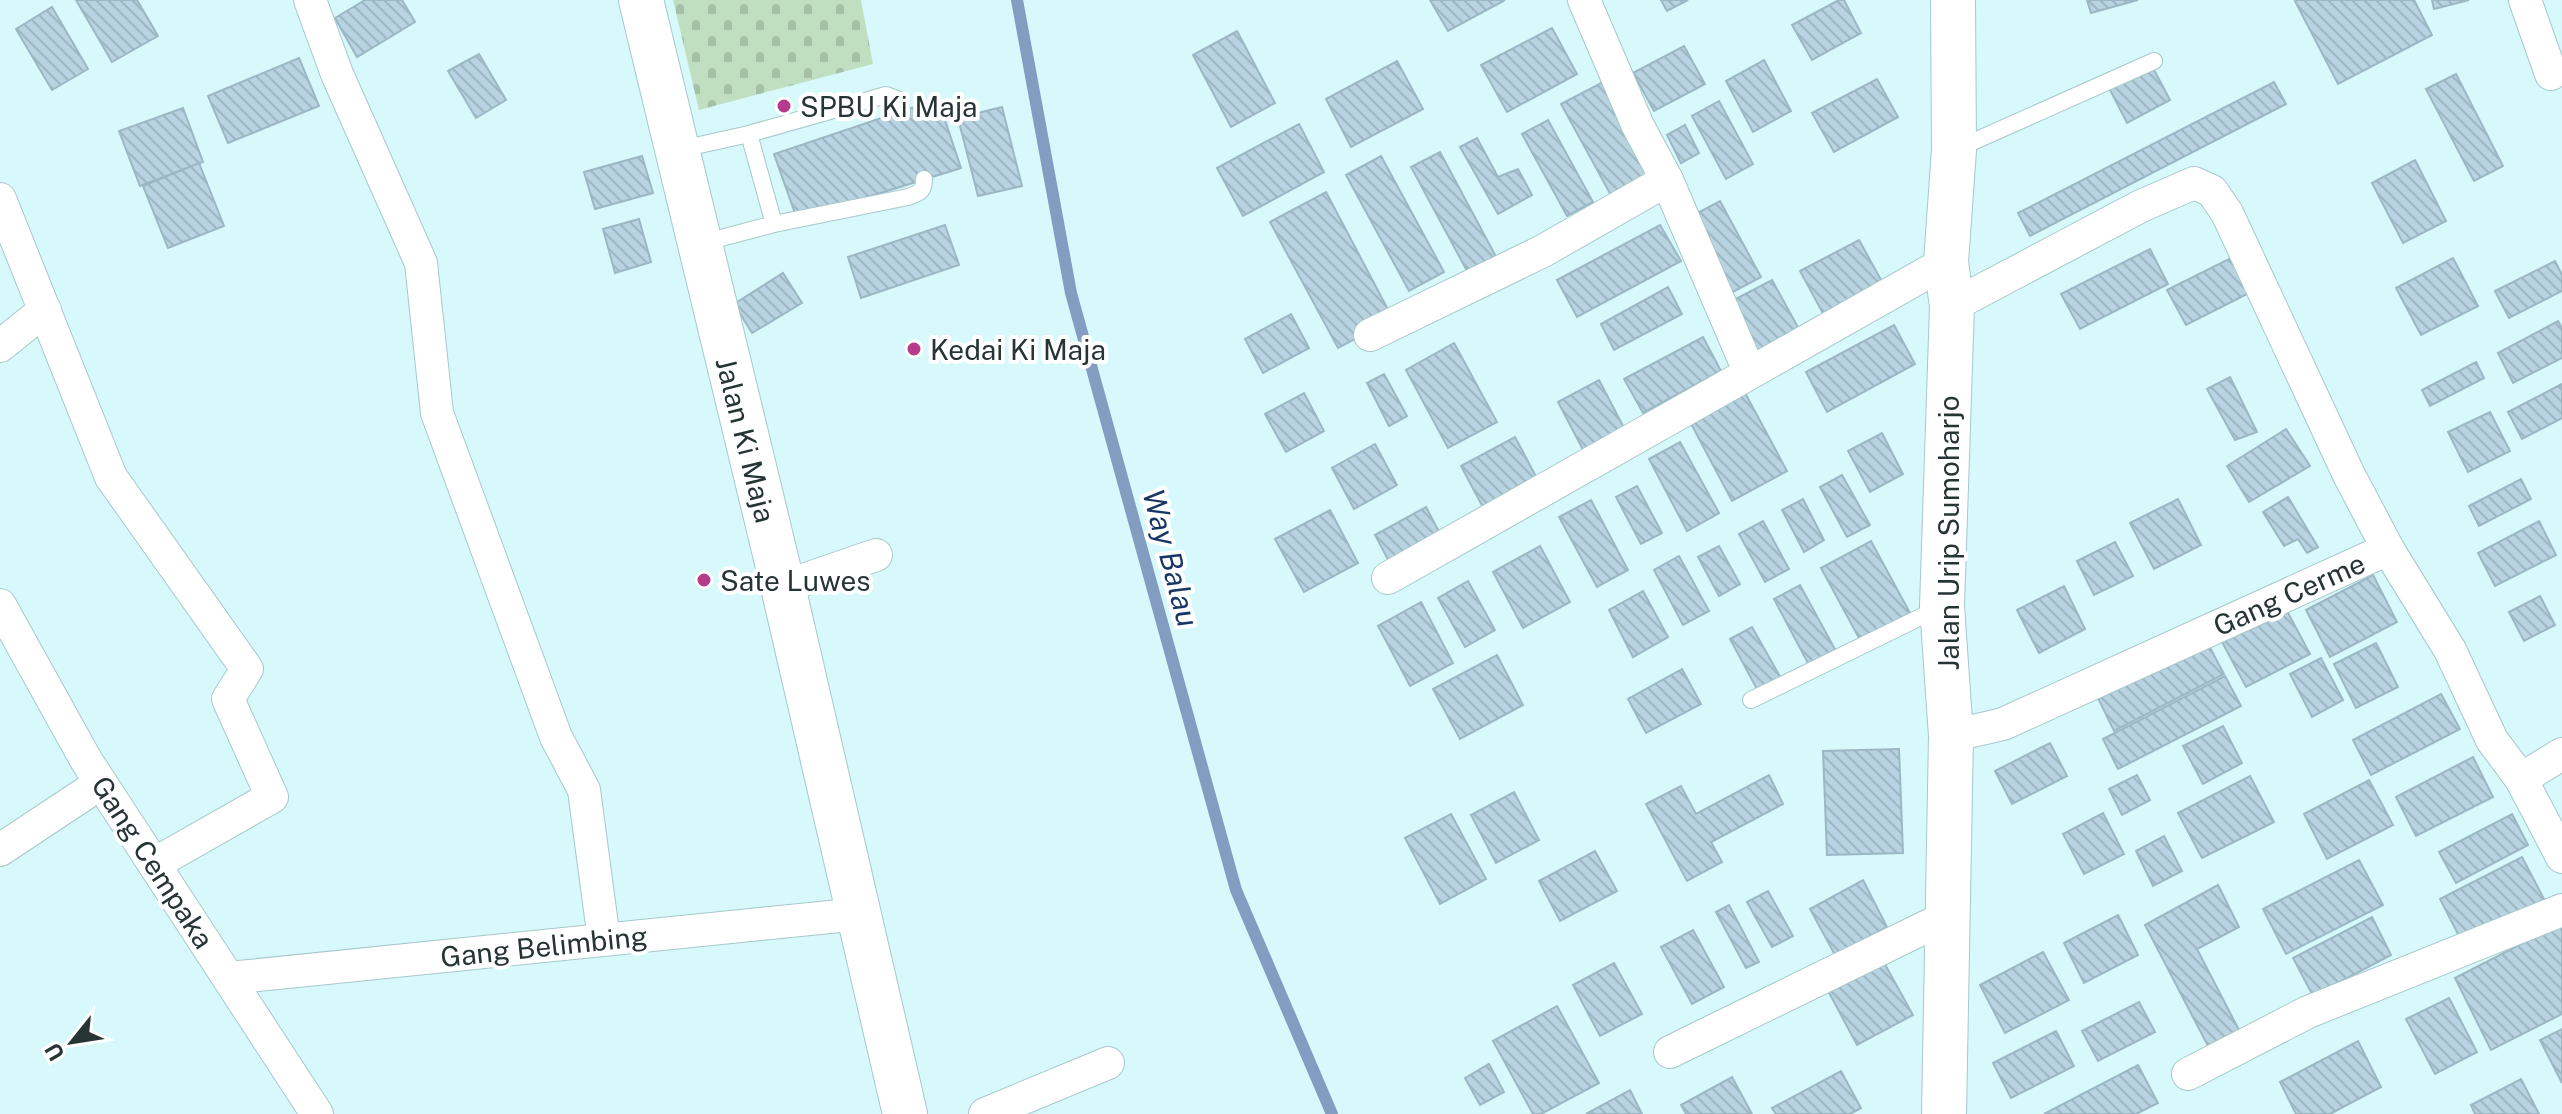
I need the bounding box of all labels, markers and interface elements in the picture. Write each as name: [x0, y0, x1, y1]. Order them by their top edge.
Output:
place label: SPBU Ki Maja: [800, 90, 978, 123]
marker: SPBU Ki Maja: [775, 97, 793, 115]
place label: Kedai Ki Maja: [930, 333, 1106, 366]
marker: Kedai Ki Maja: [905, 340, 923, 358]
street label: Jalan Ki Maja: [710, 354, 782, 526]
street label: Jalan Urip Sumoharjo: [1932, 395, 1965, 671]
water label: Way Balau: [1135, 485, 1207, 631]
street label: Gang Cerme: [2208, 546, 2370, 642]
place label: Sate Luwes: [720, 564, 871, 597]
marker: Sate Luwes: [695, 571, 713, 589]
street label: Gang Cempaka: [85, 770, 221, 954]
street label: Gang Belimbing: [439, 919, 649, 973]
north arrow: [32, 1002, 112, 1082]
text: U: [39, 1039, 70, 1065]

